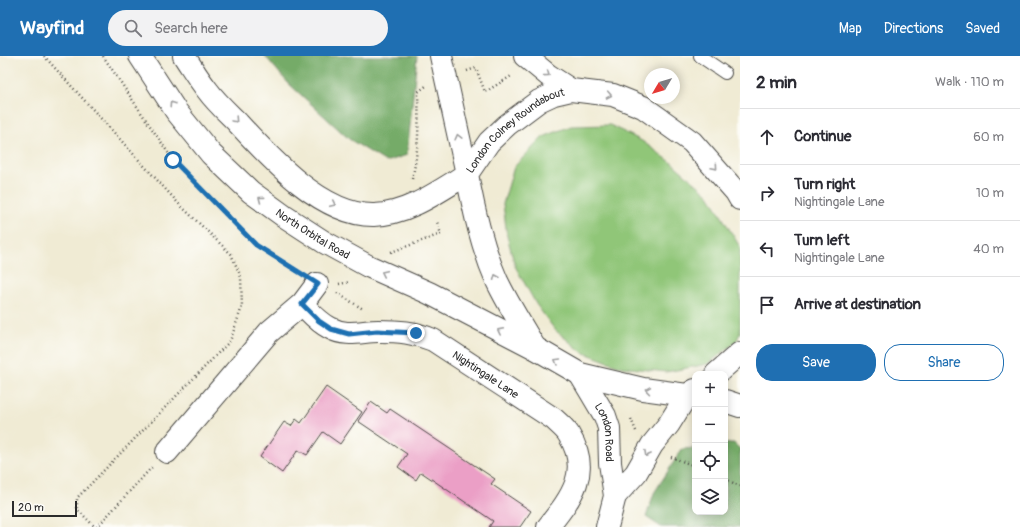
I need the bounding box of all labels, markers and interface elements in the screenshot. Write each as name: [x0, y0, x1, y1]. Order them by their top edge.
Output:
search box: [108, 10, 388, 46]
text: Wayfind: [20, 16, 84, 40]
icon: search: [122, 17, 144, 39]
text: Search here: [154, 19, 228, 38]
text: Map: [839, 20, 862, 37]
text: Directions: [884, 20, 943, 37]
text: Saved: [965, 20, 1000, 37]
north arrow: [644, 68, 680, 104]
one-way arrow: [543, 69, 550, 76]
text: 2 min: [756, 72, 797, 93]
text: Walk · 110 m: [935, 74, 1004, 90]
street label: London Colney Roundabout: [464, 86, 566, 176]
one-way arrow: [606, 91, 613, 99]
one-way arrow: [170, 102, 177, 109]
one-way arrow: [230, 115, 238, 123]
icon: ahead: [756, 126, 778, 148]
text: Continue: [794, 127, 852, 146]
text: 60 m: [973, 129, 1004, 145]
one-way arrow: [455, 133, 463, 140]
route start: [164, 151, 182, 169]
one-way arrow: [710, 163, 717, 170]
text: Turn right: [794, 175, 855, 194]
icon: right: [756, 182, 778, 204]
text: 10 m: [976, 185, 1004, 201]
text: Nightingale Lane: [794, 194, 884, 210]
one-way arrow: [258, 197, 265, 204]
one-way arrow: [329, 199, 337, 207]
street label: North Orbital Road: [273, 206, 352, 262]
text: Turn left: [794, 231, 850, 250]
icon: left: [756, 238, 778, 260]
text: 40 m: [973, 241, 1004, 257]
text: Nightingale Lane: [794, 250, 884, 266]
one-way arrow: [381, 270, 388, 278]
one-way arrow: [492, 274, 500, 281]
icon: arrive: [756, 294, 778, 316]
text: Arrive at destination: [794, 295, 921, 314]
route end: [407, 324, 425, 342]
one-way arrow: [497, 328, 505, 335]
button: Save: [756, 344, 876, 381]
button: Share: [884, 344, 1004, 381]
street label: Nightingale Lane: [450, 348, 521, 401]
one-way arrow: [554, 359, 561, 366]
map controls: [692, 371, 728, 515]
button: +: [692, 371, 728, 407]
one-way arrow: [645, 386, 651, 395]
street label: London Road: [592, 401, 616, 462]
button: −: [692, 407, 728, 443]
button: locate: [692, 443, 728, 479]
one-way arrow: [644, 450, 651, 457]
button: layers: [692, 479, 728, 515]
scale bar: [12, 499, 77, 518]
text: 20 m: [18, 501, 44, 514]

